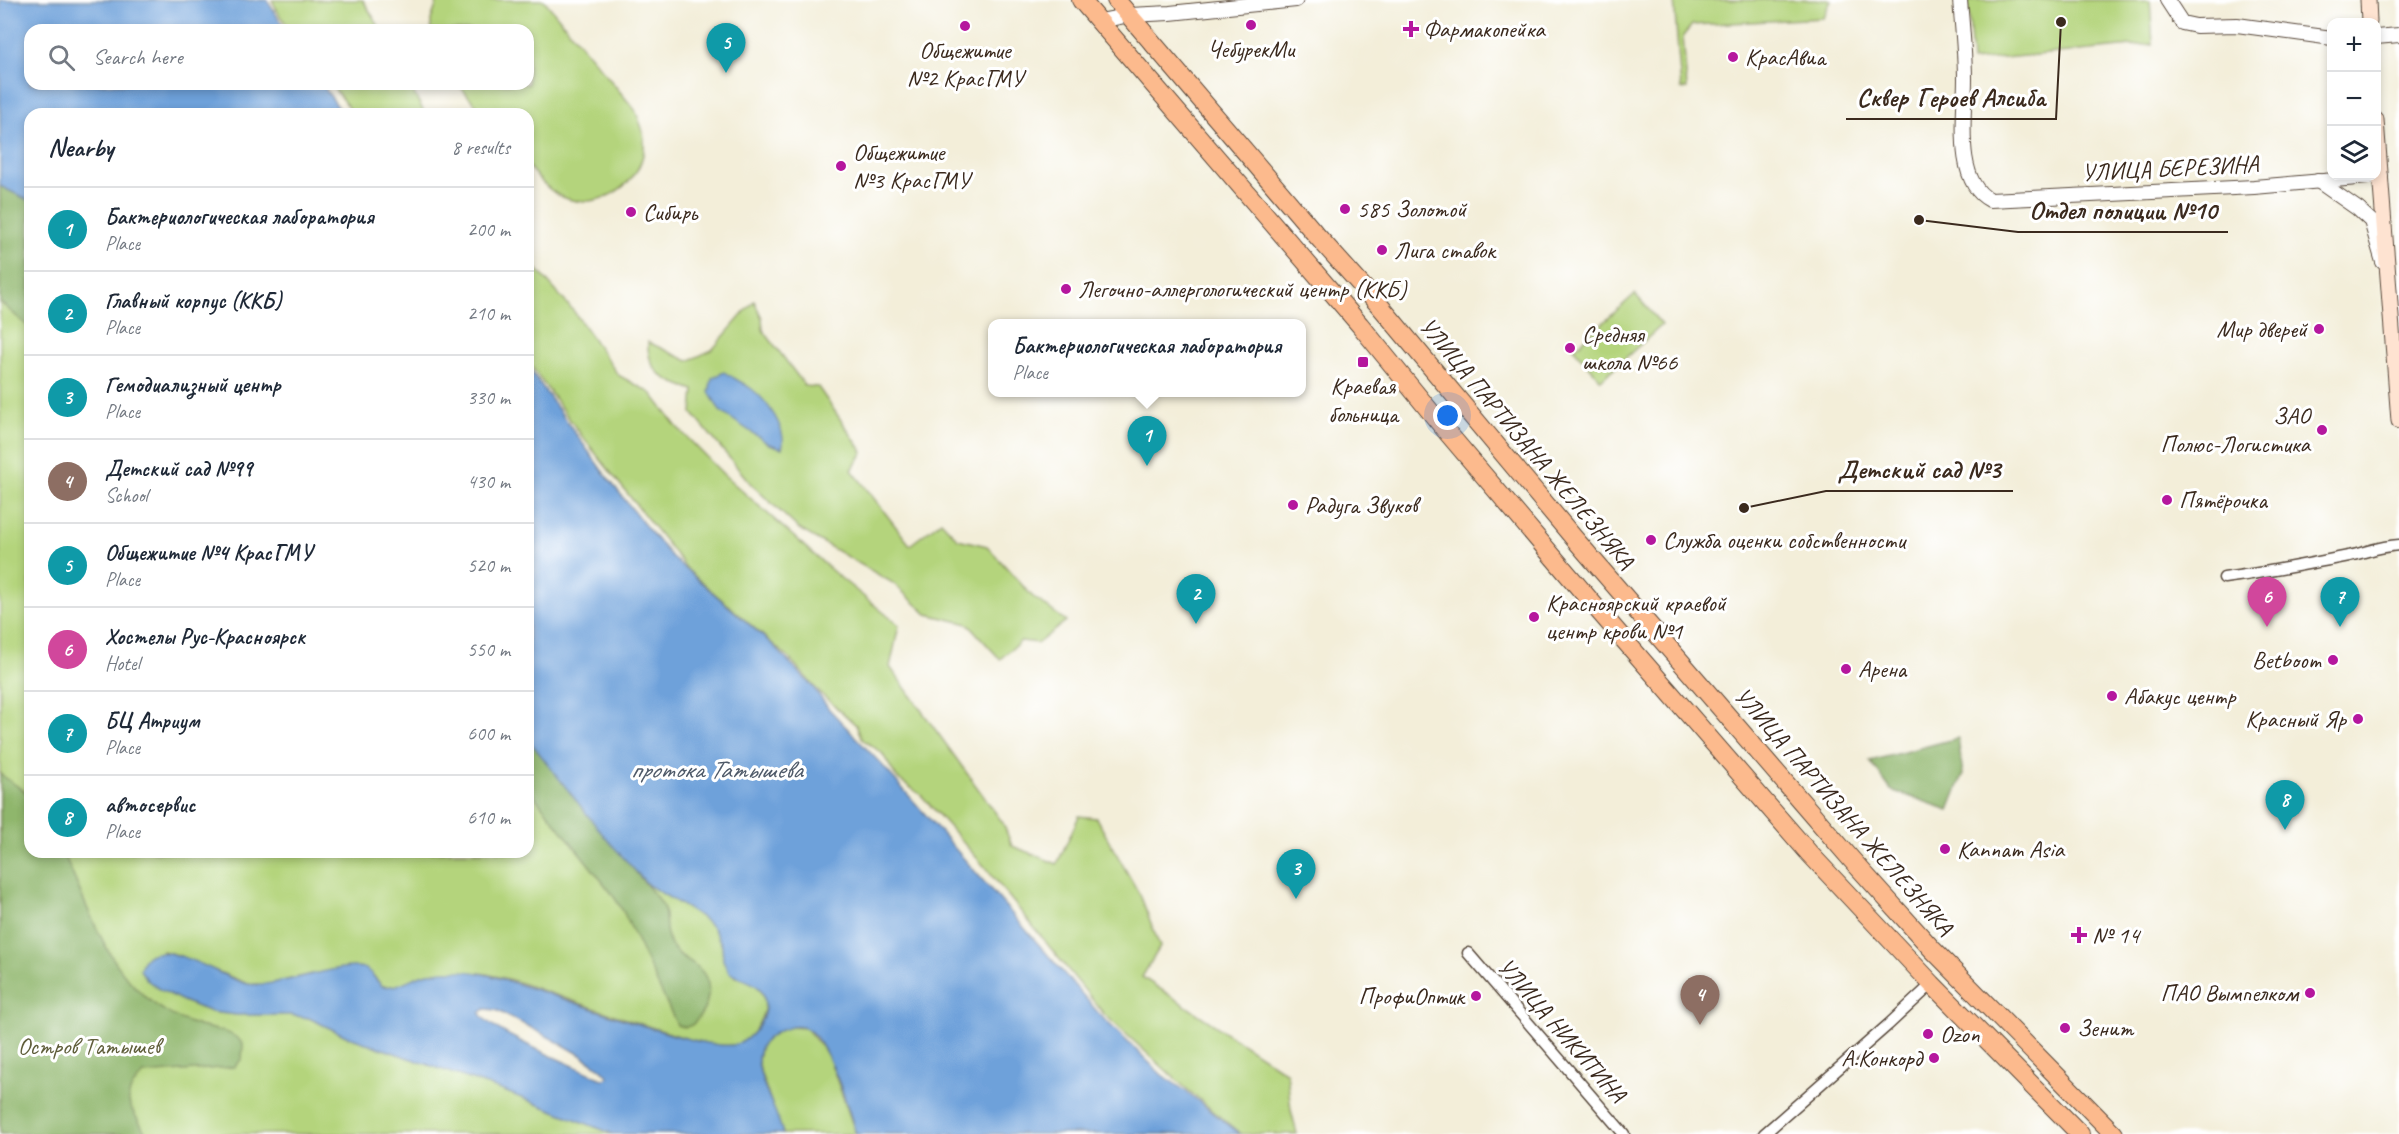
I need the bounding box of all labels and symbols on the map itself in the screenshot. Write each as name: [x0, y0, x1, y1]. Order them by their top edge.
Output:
place label: Фармакопейка: [1423, 14, 1546, 44]
marker: ЧебурекМи: [1244, 18, 1258, 32]
marker: Общежитие №2 КрасГМУ: [958, 19, 972, 33]
marker: Фармакопейка: [1404, 22, 1418, 36]
pin: 5: [706, 23, 746, 73]
place label: ЧебурекМи: [1208, 34, 1297, 64]
place label: Общежитие №2 КрасГМУ: [907, 35, 1027, 93]
place label: КрасАвиа: [1745, 42, 1827, 72]
marker: КрасАвиа: [1726, 50, 1740, 64]
callout: Сквер Героев Алсиба: [1846, 75, 2056, 119]
text: Сквер Героев Алсиба: [1857, 81, 2048, 114]
place label: Общежитие №3 КрасГМУ: [853, 137, 973, 195]
street label: УЛИЦА БЕРЕЗИНА: [2081, 148, 2260, 188]
marker: Общежитие №3 КрасГМУ: [834, 159, 848, 173]
callout: Отдел полиции №10: [2018, 188, 2228, 232]
place label: 585 Золотой: [1357, 194, 1468, 224]
text: Отдел полиции №10: [2029, 194, 2219, 227]
place label: Сибирь: [643, 197, 699, 227]
marker: 585 Золотой: [1338, 202, 1352, 216]
marker: Сибирь: [624, 205, 638, 219]
place label: Лига ставок: [1394, 235, 1497, 265]
marker: Лига ставок: [1375, 243, 1389, 257]
place label: Легочно-аллергологический центр (ККБ): [1078, 274, 1407, 304]
marker: Легочно-аллергологический центр (ККБ): [1059, 282, 1073, 296]
street label: УЛИЦА ПАРТИЗАНА ЖЕЛЕЗНЯКА: [1413, 311, 1642, 575]
place label: Мир дверей: [2217, 314, 2309, 344]
place label: Средняя школа №66: [1582, 319, 1679, 377]
marker: Мир дверей: [2312, 322, 2326, 336]
marker: Средняя школа №66: [1563, 341, 1577, 355]
marker: Краевая больница: [1356, 355, 1370, 369]
place label: Краевая больница: [1328, 371, 1400, 429]
your location: [1433, 401, 1462, 430]
place label: ЗАО Полюс-Логистика: [2161, 401, 2312, 459]
pin: 1: [1128, 416, 1166, 466]
marker: ЗАО Полюс-Логистика: [2315, 423, 2329, 437]
callout: Детский сад №3: [1826, 447, 2013, 491]
text: Детский сад №3: [1838, 453, 2003, 486]
place label: Пятёрочка: [2179, 485, 2268, 515]
place label: Радуга Звуков: [1305, 490, 1422, 520]
marker: Пятёрочка: [2160, 493, 2174, 507]
marker: Радуга Звуков: [1286, 498, 1300, 512]
place label: Служба оценки собственности: [1663, 525, 1908, 555]
marker: Служба оценки собственности: [1644, 533, 1658, 547]
pin: 2: [1176, 574, 1216, 624]
pin: 6: [2248, 578, 2286, 627]
pin: 7: [2320, 578, 2360, 627]
place label: Красноярский краевой центр крови №1: [1546, 588, 1728, 646]
marker: Красноярский краевой центр крови №1: [1527, 610, 1541, 624]
place label: Betboom: [2252, 645, 2322, 675]
marker: Betboom: [2326, 653, 2340, 667]
place label: Арена: [1858, 654, 1908, 684]
marker: Арена: [1839, 662, 1853, 676]
street label: УЛИЦА ПАРТИЗАНА ЖЕЛЕЗНЯКА: [1728, 681, 1961, 942]
place label: Абакус центр: [2124, 681, 2236, 711]
marker: Абакус центр: [2105, 689, 2119, 703]
place label: Красный Яр: [2245, 704, 2347, 734]
marker: Красный Яр: [2351, 712, 2365, 726]
water label: протока Татышева: [630, 753, 804, 786]
pin: 8: [2266, 780, 2304, 830]
place label: Kannam Asia: [1957, 834, 2065, 864]
marker: Kannam Asia: [1938, 842, 1952, 856]
pin: 3: [1276, 850, 1316, 899]
place label: № 14: [2092, 920, 2141, 950]
marker: № 14: [2070, 926, 2088, 944]
street label: УЛИЦА НИКИТИНА: [1491, 952, 1633, 1109]
pin: 4: [1680, 976, 1720, 1025]
place label: ПАО Вымпелком: [2160, 978, 2300, 1008]
place label: ПрофиОптик: [1359, 981, 1466, 1011]
marker: ПАО Вымпелком: [2303, 986, 2317, 1000]
marker: ПрофиОптик: [1469, 989, 1483, 1003]
place label: Зенит: [2077, 1013, 2134, 1043]
place label: Ozon: [1940, 1019, 1980, 1049]
marker: Зенит: [2058, 1021, 2072, 1035]
marker: Ozon: [1921, 1027, 1935, 1041]
park label: Остров Татышев: [18, 1031, 164, 1061]
place label: А.Конкорд: [1841, 1043, 1925, 1073]
marker: А.Конкорд: [1927, 1051, 1941, 1065]

